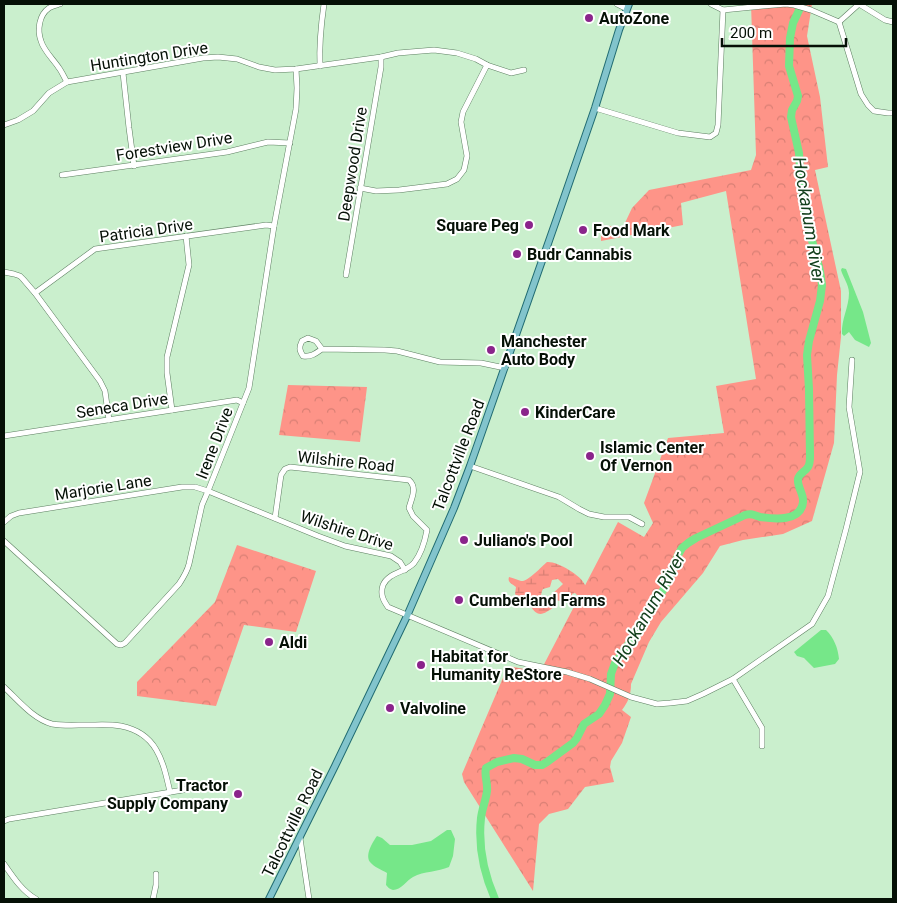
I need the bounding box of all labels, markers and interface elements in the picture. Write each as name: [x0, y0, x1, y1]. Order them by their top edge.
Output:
place label: AutoZone: [599, 9, 669, 28]
marker: AutoZone: [583, 12, 595, 24]
scale bar: [722, 15, 846, 47]
text: 200 m: [730, 24, 772, 42]
street label: Huntington Drive: [89, 38, 209, 75]
street label: Deepwood Drive: [334, 105, 371, 223]
street label: Forestview Drive: [115, 128, 233, 165]
water label: Hockanum River: [789, 155, 830, 286]
street label: Patricia Drive: [98, 215, 194, 246]
place label: Square Peg: [436, 216, 519, 235]
marker: Square Peg: [523, 219, 535, 231]
place label: Food Mark: [593, 221, 670, 240]
marker: Food Mark: [577, 224, 589, 236]
place label: Budr Cannabis: [527, 245, 632, 264]
marker: Budr Cannabis: [511, 248, 523, 260]
place label: Manchester Auto Body: [501, 332, 587, 369]
marker: Manchester Auto Body: [485, 344, 497, 356]
street label: Seneca Drive: [75, 389, 169, 422]
street label: Talcottville Road: [428, 397, 488, 514]
place label: KinderCare: [535, 403, 616, 422]
street label: Irene Drive: [192, 405, 237, 482]
marker: KinderCare: [519, 406, 531, 418]
place label: Islamic Center Of Vernon: [600, 438, 704, 475]
street label: Wilshire Road: [297, 447, 395, 476]
marker: Islamic Center Of Vernon: [584, 450, 596, 462]
street label: Marjorie Lane: [53, 470, 153, 504]
street label: Wilshire Drive: [298, 507, 396, 554]
place label: Juliano's Pool: [474, 531, 573, 550]
marker: Juliano's Pool: [458, 534, 470, 546]
water label: Hockanum River: [608, 547, 690, 669]
place label: Cumberland Farms: [469, 591, 606, 610]
marker: Cumberland Farms: [453, 594, 465, 606]
place label: Aldi: [279, 633, 307, 652]
marker: Aldi: [263, 636, 275, 648]
place label: Habitat for Humanity ReStore: [431, 647, 562, 684]
marker: Habitat for Humanity ReStore: [415, 659, 427, 671]
place label: Valvoline: [400, 699, 466, 718]
marker: Valvoline: [384, 702, 396, 714]
street label: Talcottville Road: [258, 766, 327, 880]
place label: Tractor Supply Company: [107, 776, 229, 813]
marker: Tractor Supply Company: [232, 788, 244, 800]

